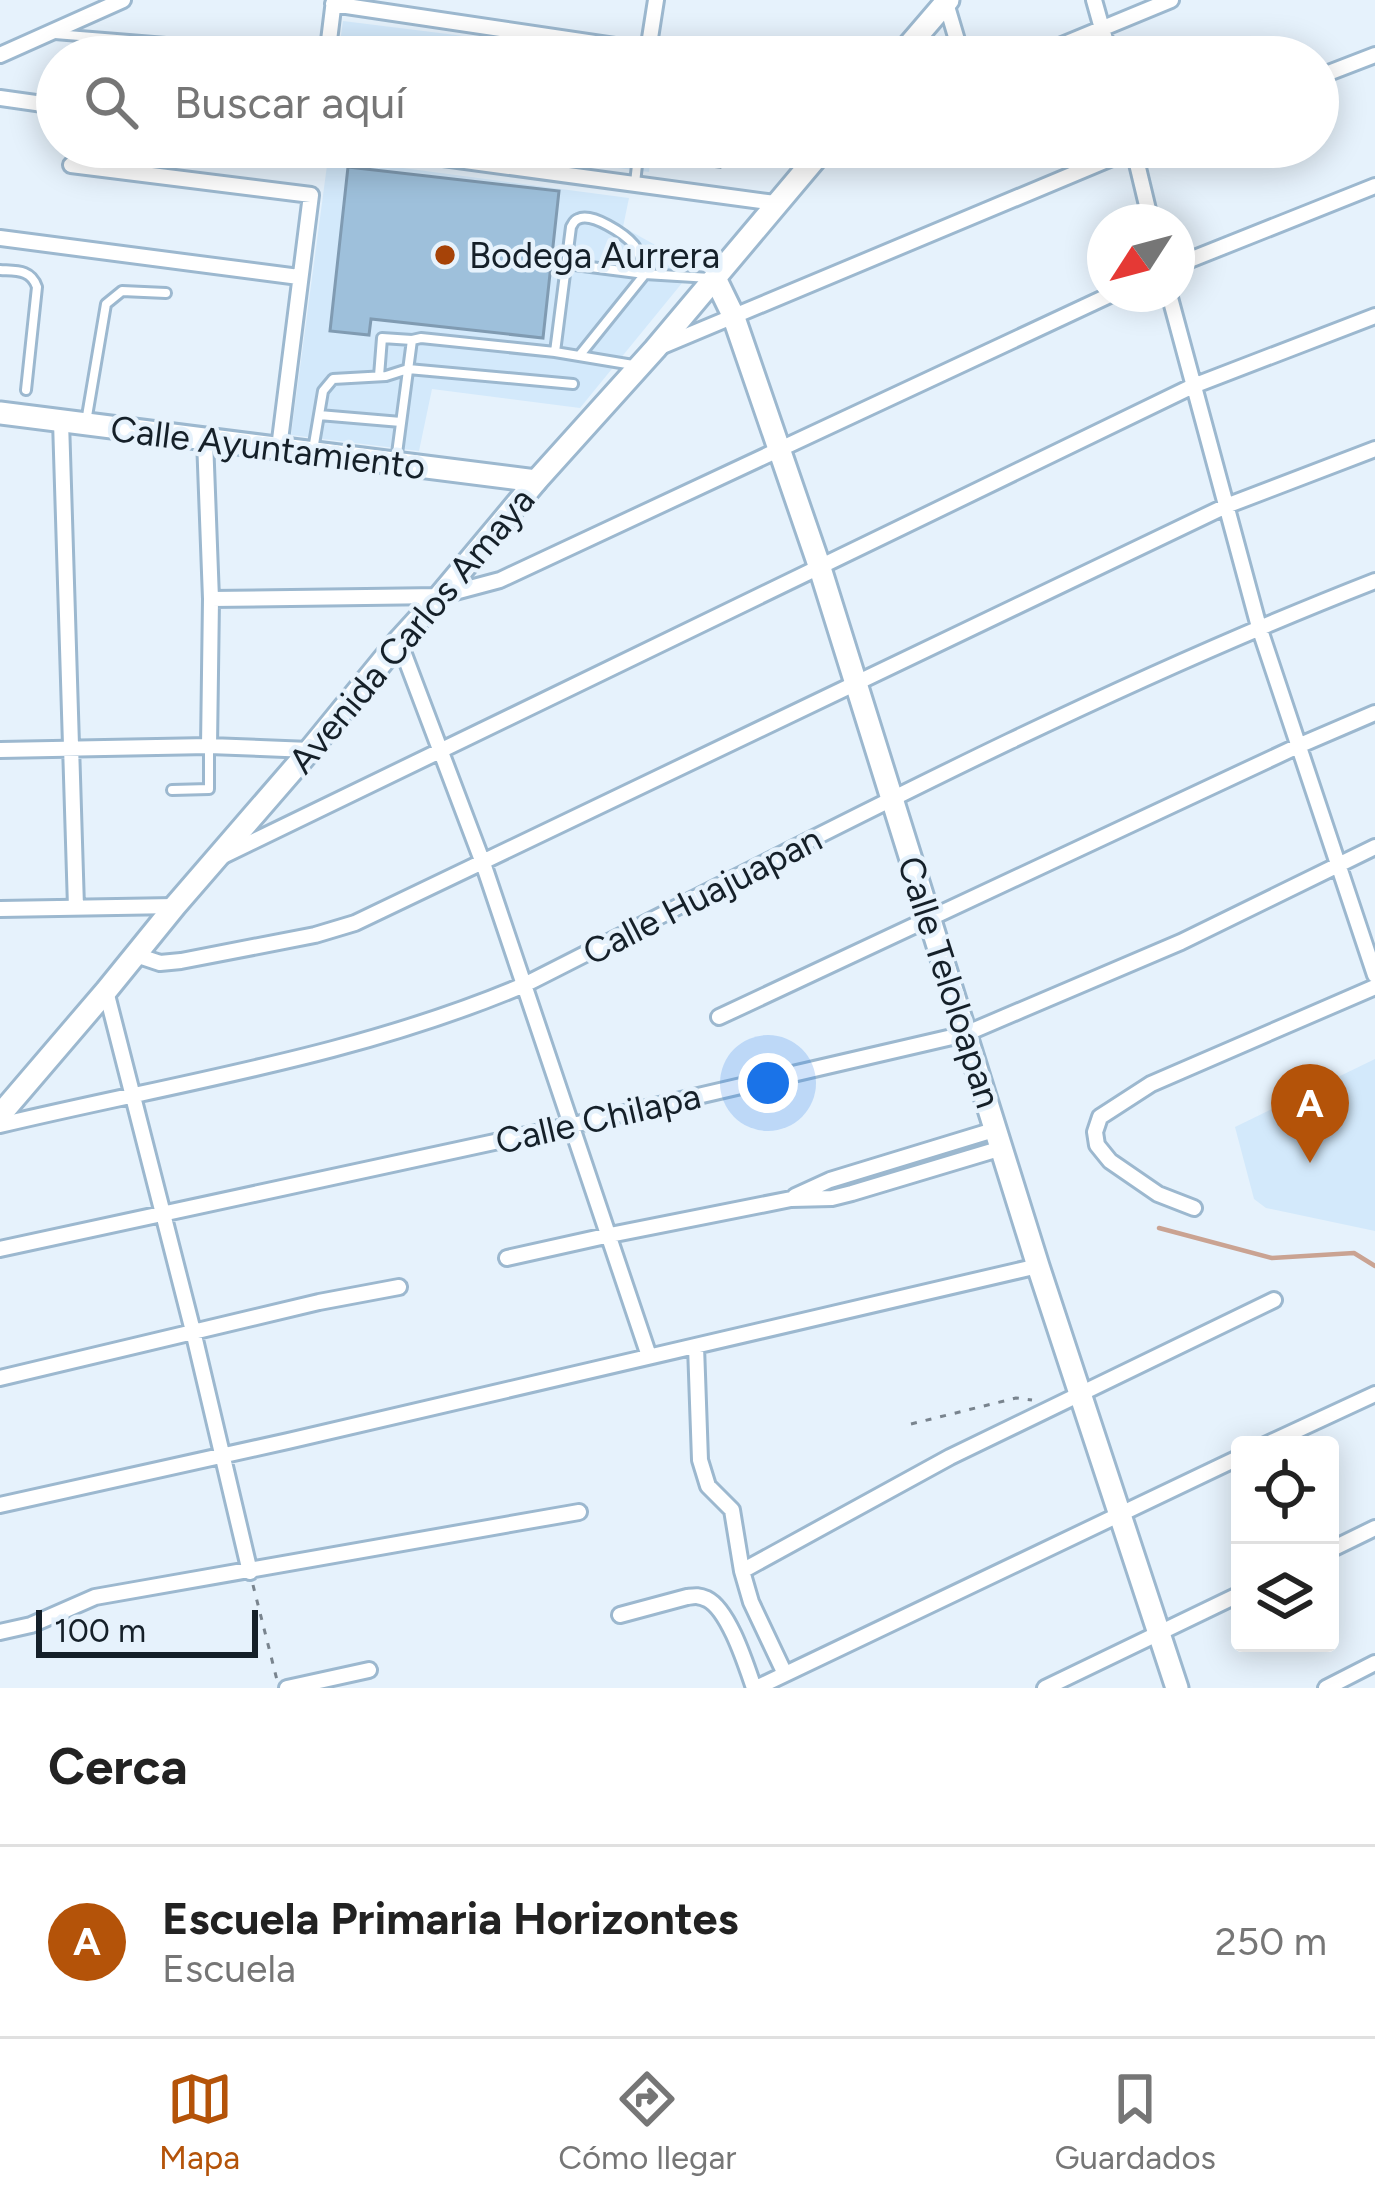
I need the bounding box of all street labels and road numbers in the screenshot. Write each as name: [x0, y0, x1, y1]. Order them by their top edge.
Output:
street label: Calle Ayuntamiento: [108, 407, 428, 488]
street label: Avenida Carlos Amaya: [279, 479, 543, 782]
street label: Calle Huajuapan: [576, 817, 829, 974]
street label: Calle Teloloapan: [889, 851, 1010, 1113]
street label: Calle Chilapa: [491, 1074, 705, 1163]

